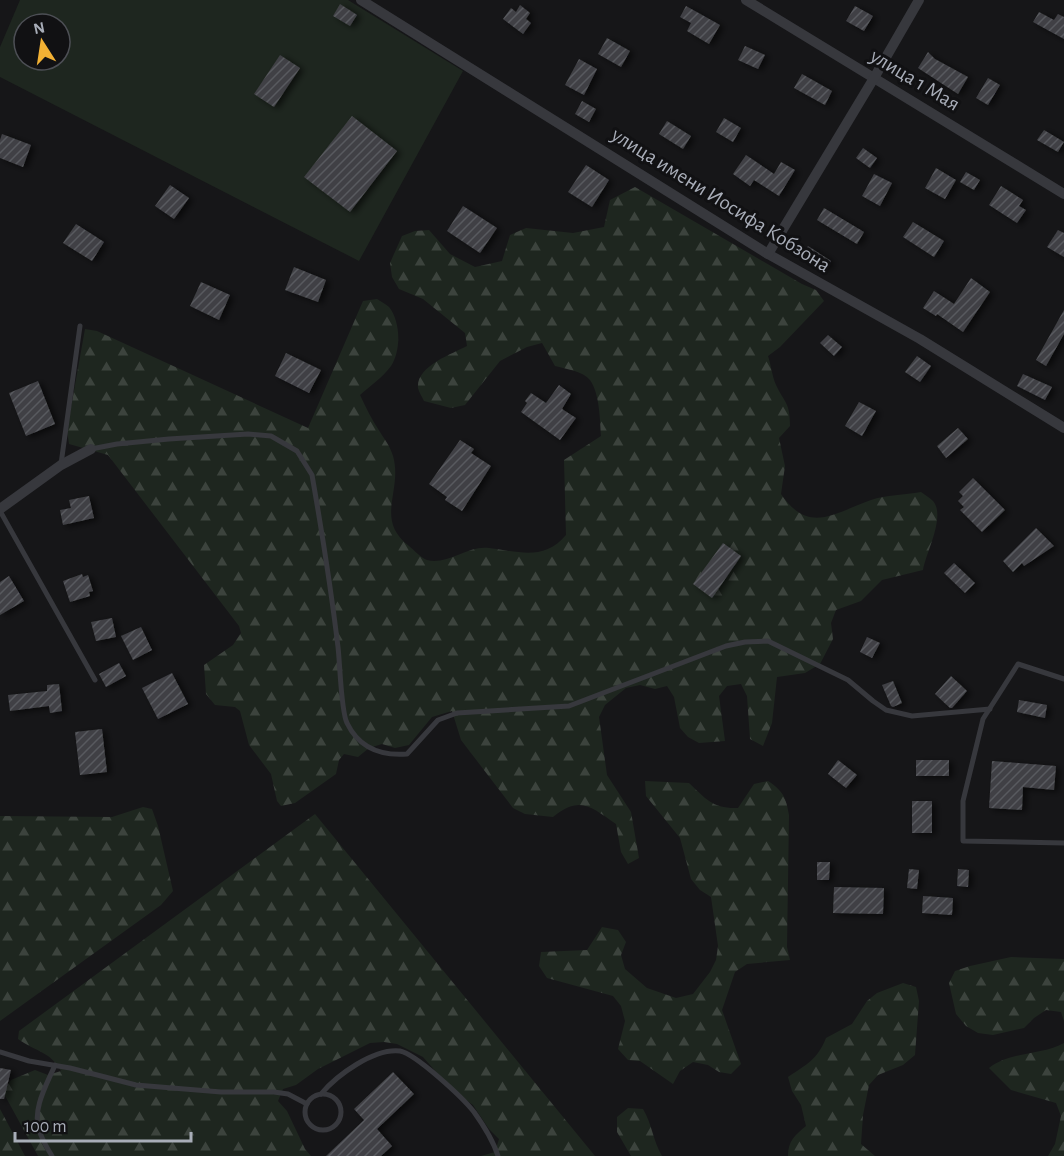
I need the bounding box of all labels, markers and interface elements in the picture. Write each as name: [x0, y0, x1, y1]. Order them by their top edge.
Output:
north arrow: [12, 12, 72, 72]
text: N: [32, 19, 46, 37]
street label: улица 1 Мая: [866, 45, 963, 115]
street label: улица имени Иосифа Кобзона: [607, 123, 835, 276]
scale bar: [15, 1105, 190, 1143]
text: 100 m: [24, 1118, 67, 1136]

